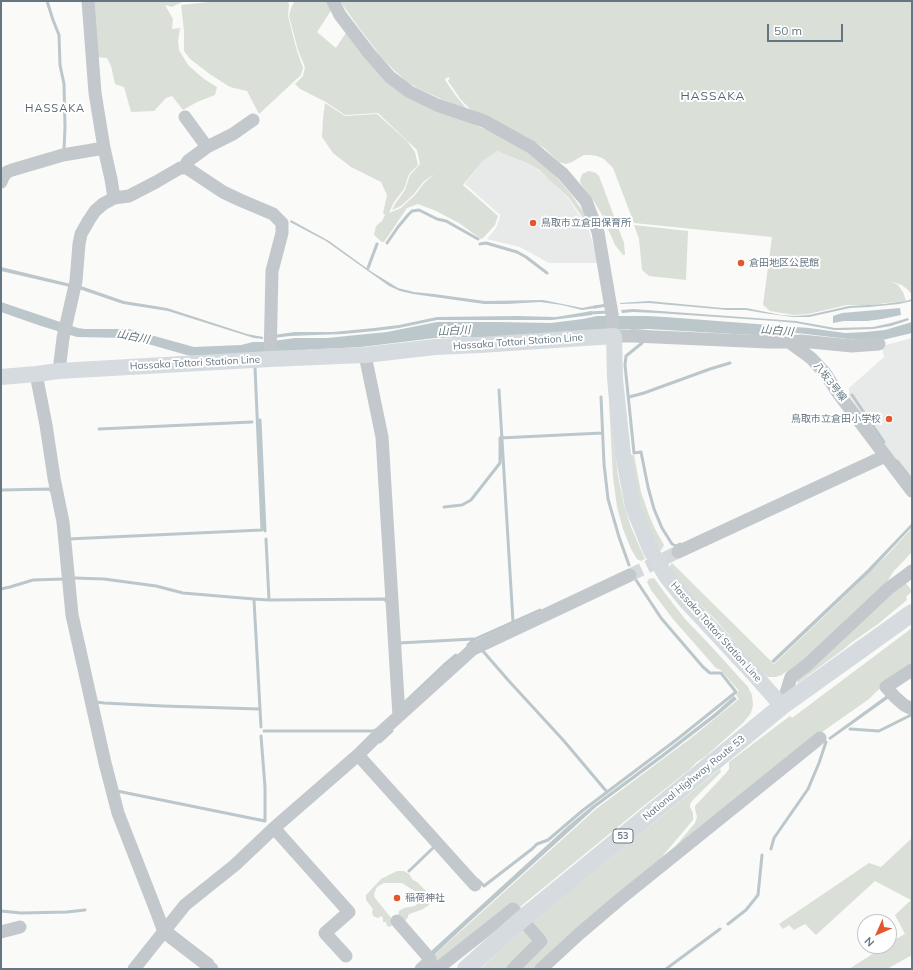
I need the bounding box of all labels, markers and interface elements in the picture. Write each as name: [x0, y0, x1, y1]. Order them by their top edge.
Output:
scale bar: [769, 16, 845, 42]
text: 50 m: [774, 23, 802, 38]
district label: HASSAKA: [681, 89, 745, 103]
district label: HASSAKA: [25, 102, 85, 116]
place label: 鳥取市立倉田保育所: [541, 217, 631, 229]
marker: 鳥取市立倉田保育所: [528, 218, 538, 228]
place label: 倉田地区公民館: [749, 257, 819, 269]
marker: 倉田地区公民館: [736, 258, 746, 268]
water label: 山白川: [760, 323, 794, 339]
water label: 山白川: [437, 324, 471, 338]
water label: 山白川: [116, 327, 150, 347]
street label: Hassaka Tottori Station Line: [453, 331, 583, 353]
street label: Hassaka Tottori Station Line: [130, 354, 260, 372]
street label: 八坂3号線: [811, 360, 849, 404]
place label: 鳥取市立倉田小学校: [791, 413, 881, 425]
marker: 鳥取市立倉田小学校: [884, 414, 894, 424]
street label: Hassaka Tottori Station Line: [668, 580, 764, 684]
street label: National Highway Route 53: [640, 733, 748, 823]
road number: 53: [613, 829, 633, 843]
place label: 稲荷神社: [405, 892, 445, 904]
marker: 稲荷神社: [392, 893, 402, 903]
north arrow: [857, 914, 897, 954]
text: N: [861, 934, 877, 950]

